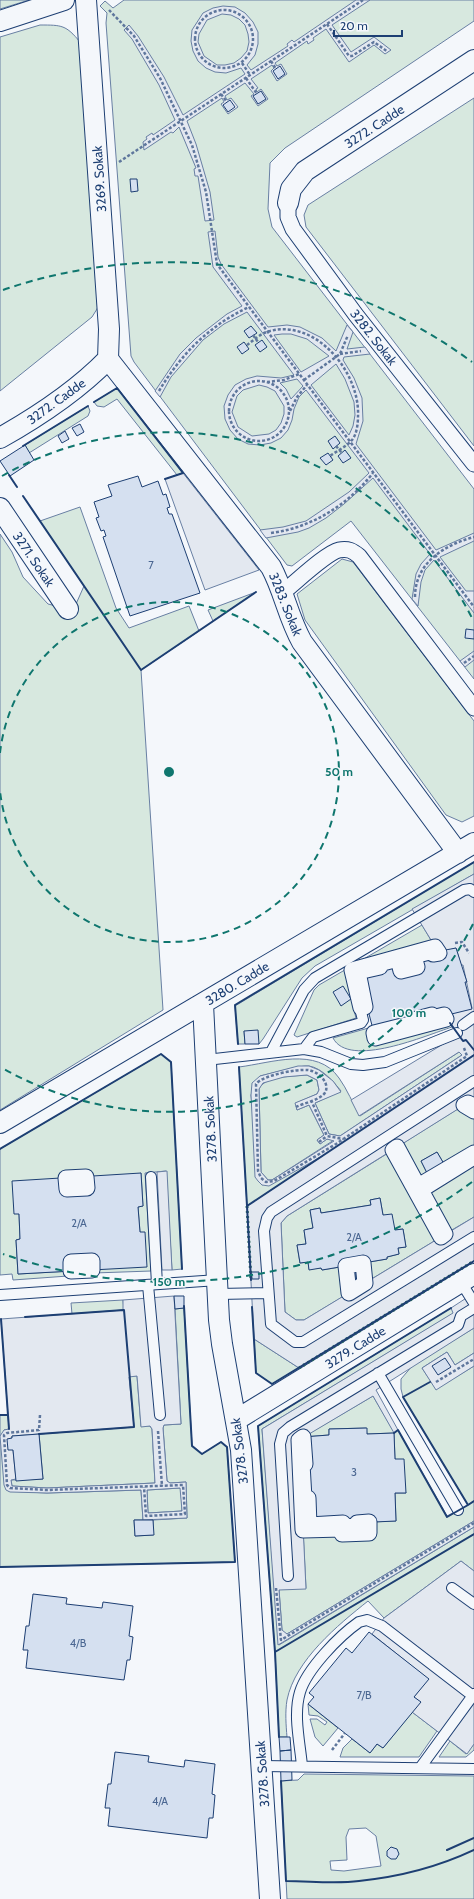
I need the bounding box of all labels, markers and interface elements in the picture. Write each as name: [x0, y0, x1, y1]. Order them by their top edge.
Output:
scale bar: [334, 12, 402, 38]
text: 20 m: [340, 18, 368, 33]
street label: 3272. Cadde: [341, 101, 407, 151]
street label: 3269. Sokak: [89, 145, 109, 213]
street label: 3282. Sokak: [347, 306, 401, 368]
street label: 3272. Cadde: [24, 374, 89, 428]
street label: 3271. Sokak: [10, 528, 58, 590]
house number: 7: [148, 558, 154, 572]
street label: 3283. Sokak: [266, 570, 306, 638]
text: 50 m: [325, 764, 353, 779]
centre of rings: [162, 765, 176, 779]
street label: 3280. Cadde: [202, 958, 272, 1008]
text: 100 m: [392, 1005, 426, 1020]
street label: 3278. Sokak: [200, 1095, 220, 1163]
house number: 2/A: [71, 1216, 87, 1230]
house number: 2/A: [346, 1230, 362, 1244]
text: 150 m: [153, 1274, 185, 1289]
street label: 3279. Cadde: [322, 1322, 389, 1372]
street label: 3278. Sokak: [227, 1417, 251, 1485]
house number: 3: [351, 1465, 357, 1479]
house number: 4/B: [70, 1636, 87, 1650]
house number: 7/B: [356, 1688, 372, 1702]
street label: 3278. Sokak: [252, 1740, 272, 1808]
house number: 4/A: [152, 1794, 168, 1808]

